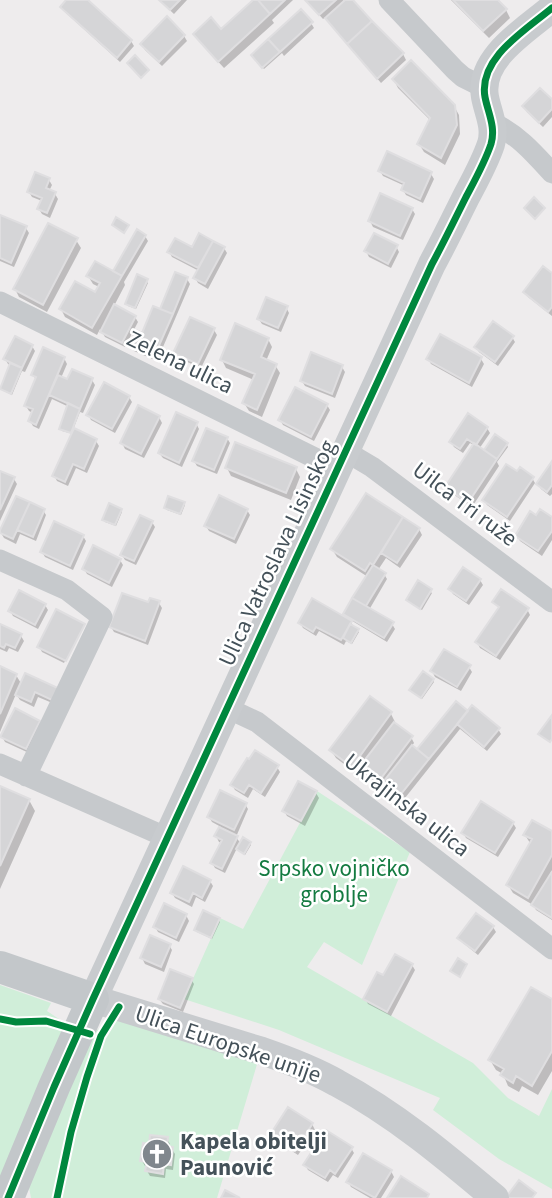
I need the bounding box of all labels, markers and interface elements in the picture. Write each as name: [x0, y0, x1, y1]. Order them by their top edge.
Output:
street label: Zelena ulica: [121, 322, 239, 402]
street label: Ulica Vatroslava Lisinskog: [210, 434, 344, 672]
street label: Uilca Tri ruže: [406, 454, 524, 554]
street label: Ukrajinska ulica: [337, 745, 477, 865]
park label: Srpsko vojničko groblje: [258, 852, 410, 911]
street label: Ulica Europske unije: [131, 997, 325, 1091]
place label: Kapela obitelji Paunović: [180, 1125, 327, 1184]
church icon: Kapela obitelji Paunović: [140, 1137, 174, 1171]

